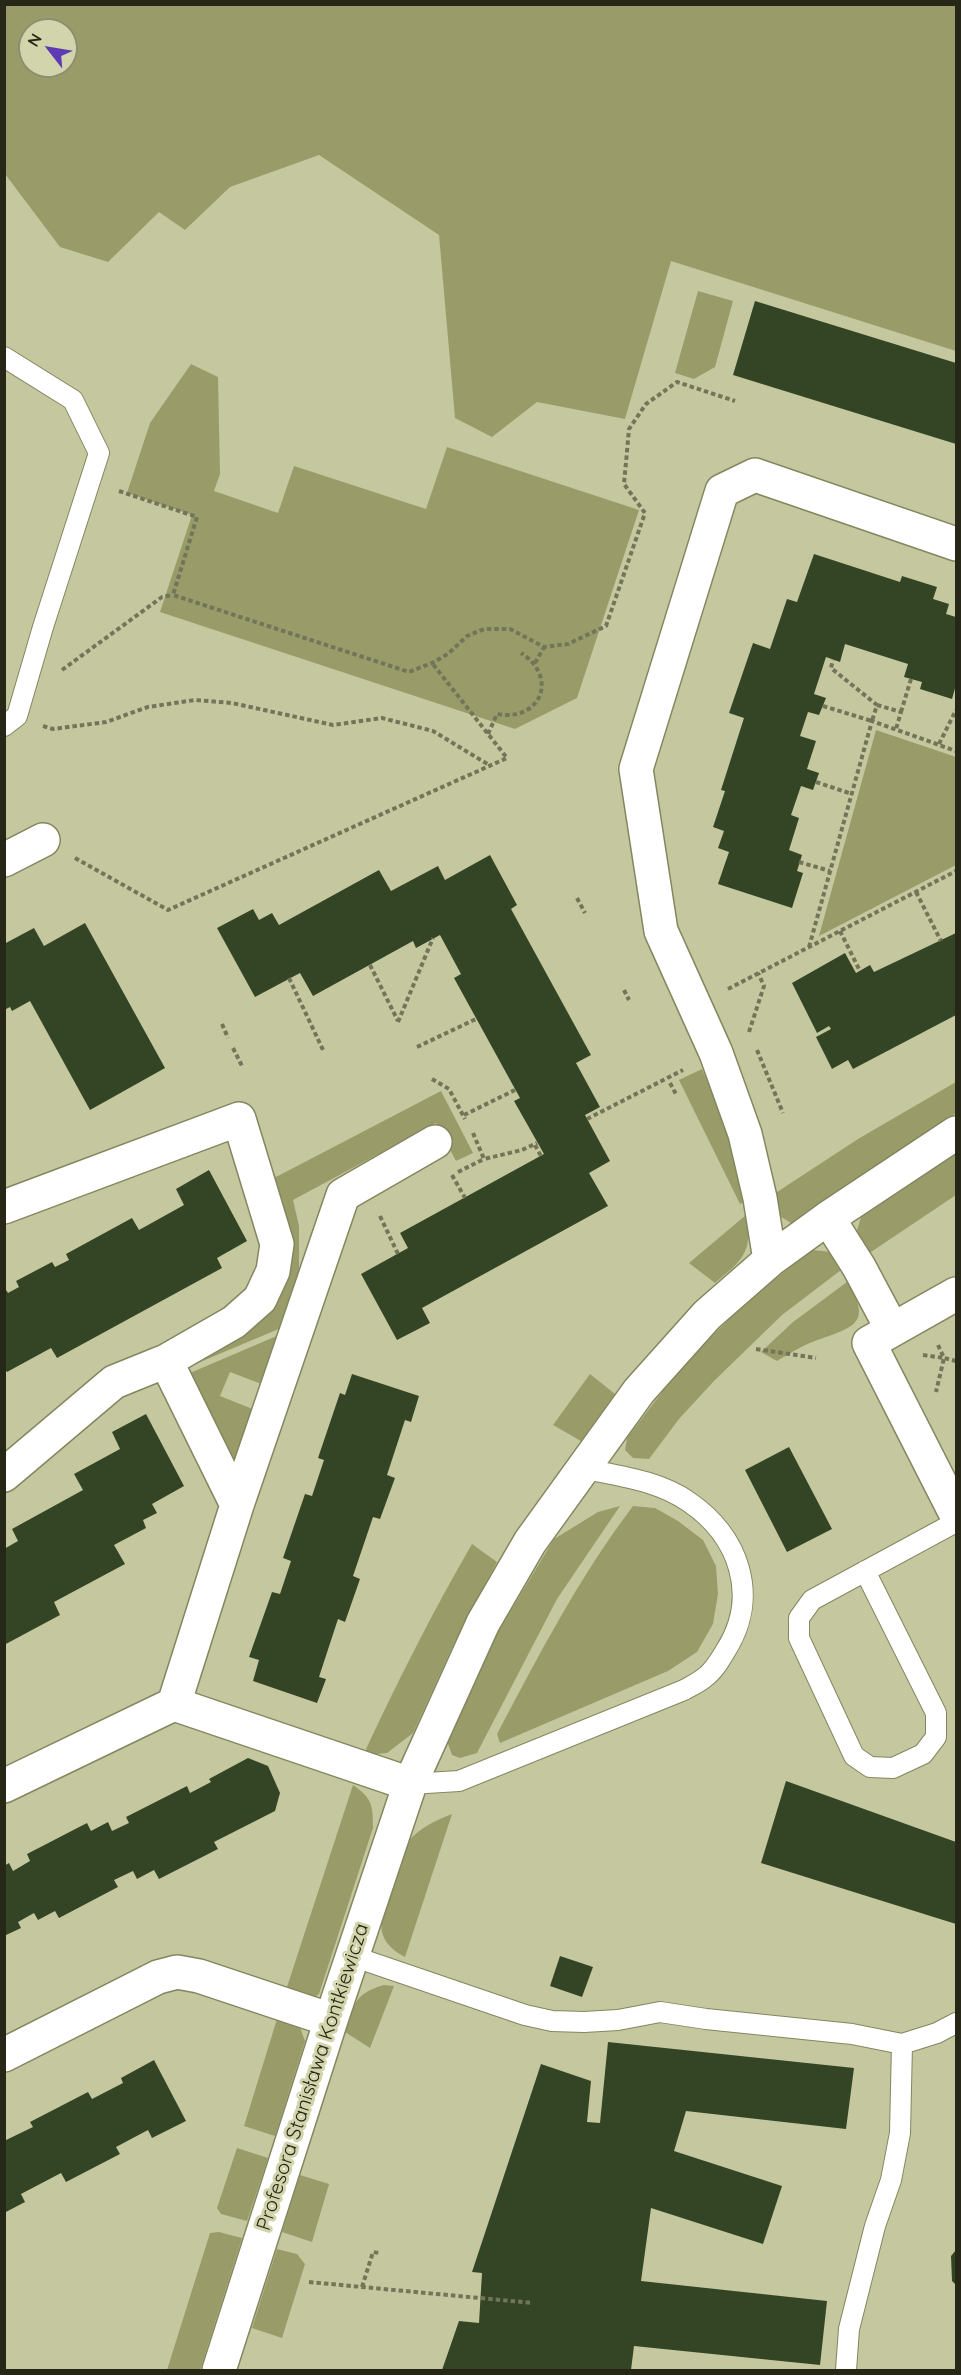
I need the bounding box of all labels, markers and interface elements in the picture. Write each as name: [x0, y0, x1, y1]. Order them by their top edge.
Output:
north arrow: [18, 18, 78, 78]
text: N: [23, 30, 46, 50]
street label: Profesora Stanisława Kontkiewicza: [252, 1920, 374, 2234]

